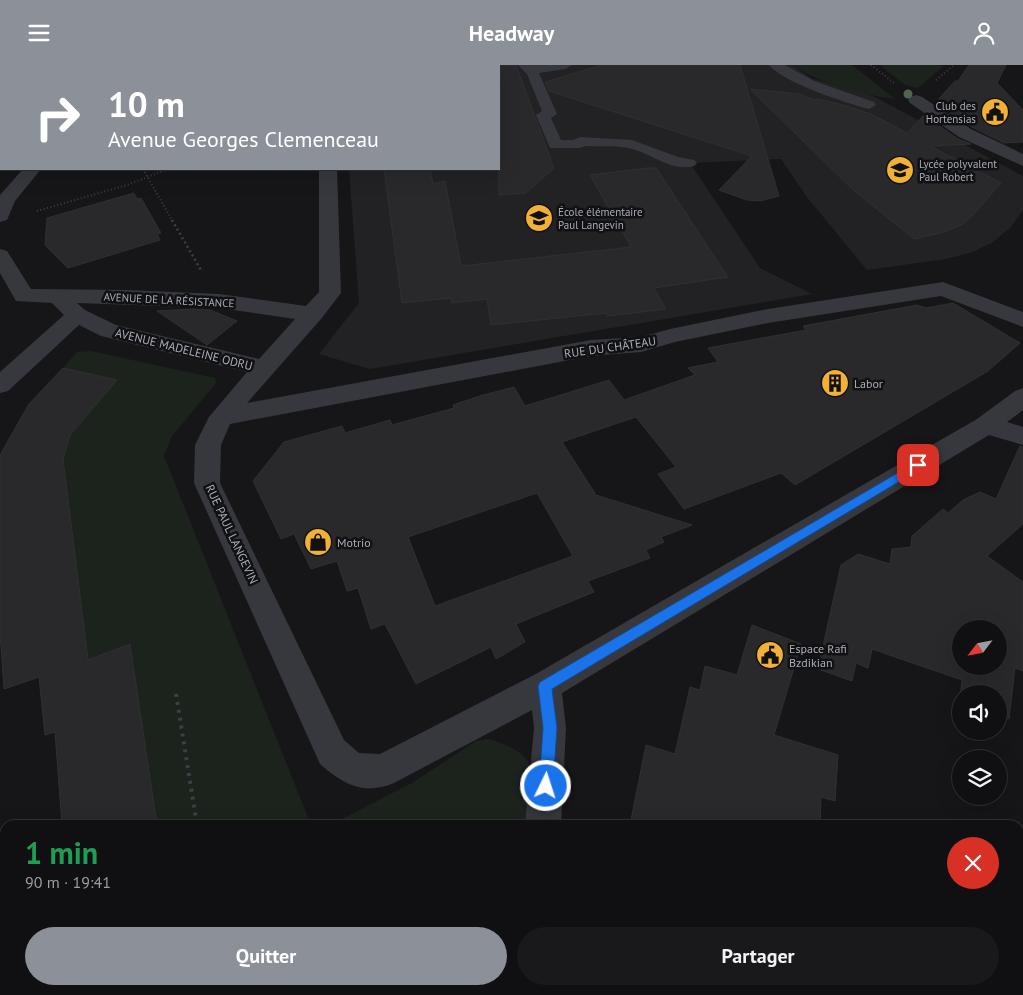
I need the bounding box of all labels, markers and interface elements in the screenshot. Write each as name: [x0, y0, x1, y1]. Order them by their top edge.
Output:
icon: menu: [25, 19, 53, 47]
text: Headway: [469, 19, 554, 47]
icon: person: [970, 19, 998, 47]
text: 10 m: [108, 81, 185, 127]
icon: right: [25, 85, 90, 150]
public building icon: Club des Hortensias: [980, 97, 1010, 127]
place label: Club des Hortensias: [926, 99, 976, 126]
text: Avenue Georges Clemenceau: [108, 125, 379, 153]
school or university icon: Lycée polyvalent Paul Robert: [885, 155, 915, 185]
place label: Lycée polyvalent Paul Robert: [919, 157, 997, 184]
school or university icon: École élémentaire Paul Langevin: [524, 203, 554, 233]
place label: École élémentaire Paul Langevin: [558, 205, 643, 232]
street label: AVENUE DE LA RÉSISTANCE: [103, 290, 235, 310]
street label: AVENUE MADELEINE ODRU: [114, 325, 254, 373]
street label: RUE DU CHÂTEAU: [563, 333, 657, 361]
building icon: Labor: [820, 368, 850, 398]
place label: Labor: [854, 376, 883, 391]
pin: [897, 444, 939, 486]
icon: arrive: [904, 451, 932, 479]
street label: RUE PAUL LANGEVIN: [202, 482, 262, 586]
shop icon: Motrio: [303, 527, 333, 557]
place label: Motrio: [337, 535, 371, 550]
north arrow: [952, 620, 1008, 675]
map controls: [952, 620, 1007, 805]
public building icon: Espace Rafi Bzdikian: [755, 640, 785, 670]
place label: Espace Rafi Bzdikian: [789, 641, 847, 670]
button: sound: [952, 685, 1007, 740]
button: layers: [952, 750, 1007, 805]
position arrow: [519, 759, 571, 811]
text: 1 min: [25, 833, 98, 872]
button: close: [947, 837, 999, 889]
text: 90 m · 19:41: [25, 872, 111, 892]
button: Quitter: [25, 927, 507, 985]
button: Partager: [517, 927, 999, 985]

